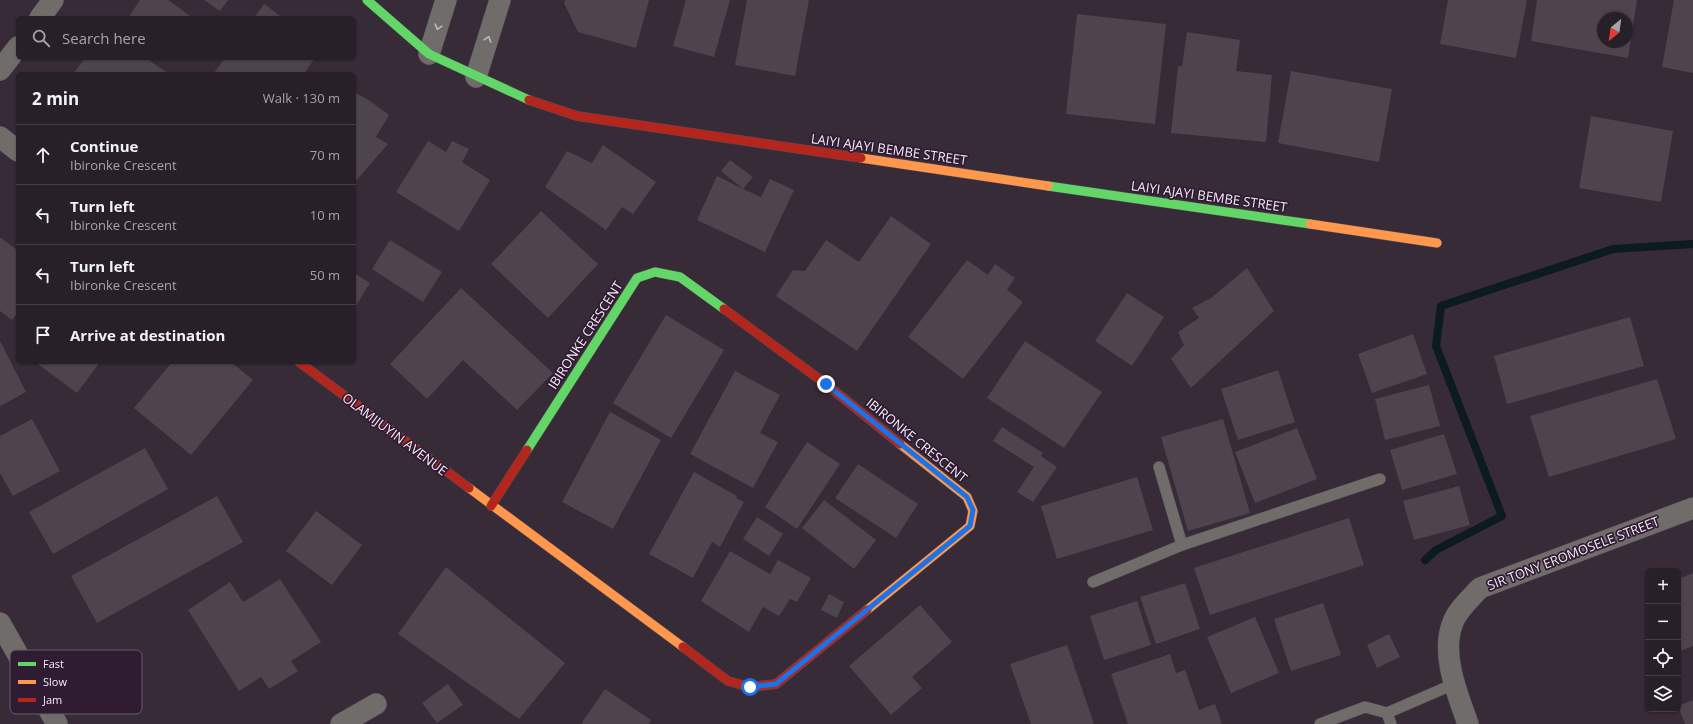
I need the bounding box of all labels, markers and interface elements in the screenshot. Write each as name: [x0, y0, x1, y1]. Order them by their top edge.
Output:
north arrow: [1597, 12, 1633, 48]
search box: [16, 16, 356, 60]
one-way arrow: [434, 23, 442, 30]
icon: search: [30, 27, 52, 49]
text: Search here: [62, 28, 146, 48]
one-way arrow: [483, 36, 491, 43]
text: 2 min: [32, 87, 79, 110]
text: Walk · 130 m: [263, 89, 340, 107]
street label: LAIYI AJAYI BEMBE STREET: [810, 129, 969, 169]
text: Continue: [70, 136, 138, 156]
icon: ahead: [32, 144, 54, 166]
text: 70 m: [310, 146, 340, 164]
text: Ibironke Crescent: [70, 156, 177, 174]
street label: LAIYI AJAYI BEMBE STREET: [1130, 176, 1289, 216]
text: Turn left: [70, 196, 135, 216]
icon: left: [32, 204, 54, 226]
text: 10 m: [310, 206, 340, 224]
text: Ibironke Crescent: [70, 216, 177, 234]
text: Turn left: [70, 256, 135, 276]
icon: left: [32, 264, 54, 286]
text: 50 m: [310, 266, 340, 284]
text: Ibironke Crescent: [70, 276, 177, 294]
street label: IBIRONKE CRESCENT: [543, 277, 627, 392]
icon: arrive: [32, 324, 54, 346]
text: Arrive at destination: [70, 325, 225, 345]
route end: [817, 375, 835, 393]
street label: OLAMIJUYIN AVENUE: [339, 389, 451, 479]
street label: IBIRONKE CRESCENT: [863, 394, 972, 487]
street label: SIR TONY EROMOSELE STREET: [1484, 512, 1662, 594]
map controls: [1645, 568, 1681, 712]
button: +: [1645, 568, 1681, 604]
button: −: [1645, 604, 1681, 640]
button: locate: [1645, 640, 1681, 676]
legend: [10, 650, 142, 714]
text: Fast: [43, 656, 64, 671]
text: Slow: [43, 674, 67, 689]
button: layers: [1645, 676, 1681, 712]
route start: [741, 678, 759, 696]
text: Jam: [42, 692, 62, 707]

